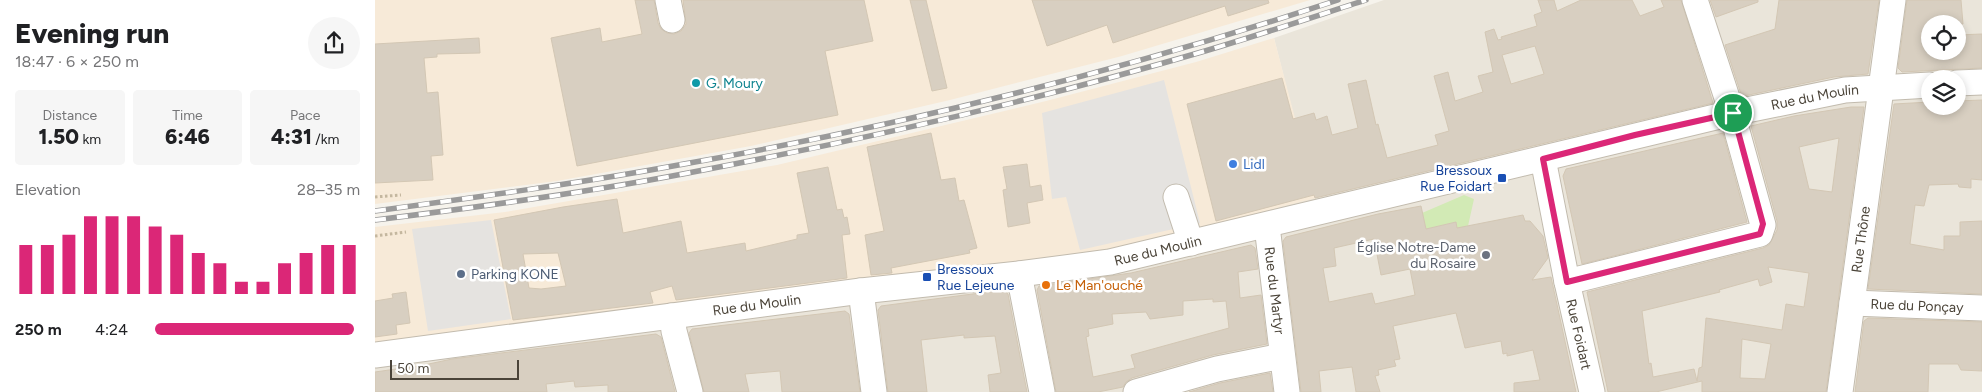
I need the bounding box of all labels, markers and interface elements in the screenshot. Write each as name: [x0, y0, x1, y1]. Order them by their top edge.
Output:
map controls: [1921, 15, 1966, 115]
button: locate: [1921, 15, 1966, 60]
text: Evening run: [15, 16, 169, 50]
button: share: [308, 17, 360, 69]
text: 18:47 · 6 × 250 m: [15, 52, 139, 71]
button: layers: [1921, 70, 1966, 115]
place label: G. Moury: [706, 75, 764, 92]
marker: G. Moury: [690, 77, 702, 89]
street label: Rue du Moulin: [1770, 81, 1859, 114]
pin: [1712, 92, 1754, 134]
icon: arrive: [1719, 99, 1747, 127]
text: Distance: [42, 107, 97, 124]
text: Time: [172, 107, 203, 124]
text: Pace: [290, 107, 320, 124]
text: 1.50: [38, 124, 79, 149]
text: 6:46: [165, 124, 210, 149]
text: 4:31: [271, 124, 312, 149]
text: km: [79, 131, 101, 148]
text: /km: [312, 131, 339, 148]
place label: Lidl: [1243, 156, 1265, 173]
marker: Lidl: [1227, 158, 1239, 170]
place label: Bressoux Rue Foidart: [1420, 162, 1492, 195]
marker: Bressoux Rue Foidart: [1496, 172, 1508, 184]
text: Elevation: [15, 180, 81, 199]
text: 28–35 m: [297, 180, 360, 199]
street label: Rue Thône: [1848, 205, 1874, 274]
street label: Rue du Moulin: [1113, 232, 1203, 270]
place label: Église Notre-Dame du Rosaire: [1357, 239, 1476, 272]
street label: Rue du Martyr: [1261, 246, 1288, 336]
marker: Église Notre-Dame du Rosaire: [1480, 249, 1492, 261]
place label: Bressoux Rue Lejeune: [937, 261, 1015, 294]
place label: Parking KONE: [471, 266, 559, 283]
marker: Parking KONE: [455, 268, 467, 280]
marker: Bressoux Rue Lejeune: [921, 271, 933, 283]
place label: Le Man'ouché: [1056, 277, 1143, 294]
marker: Le Man'ouché: [1040, 279, 1052, 291]
street label: Rue du Moulin: [711, 291, 802, 319]
street label: Rue du Ponçay: [1870, 296, 1964, 316]
street label: Rue Foidart: [1562, 297, 1595, 371]
text: 250 m: [15, 320, 62, 339]
text: 4:24: [95, 320, 128, 339]
scale bar: [390, 357, 519, 380]
text: 50 m: [397, 360, 429, 377]

